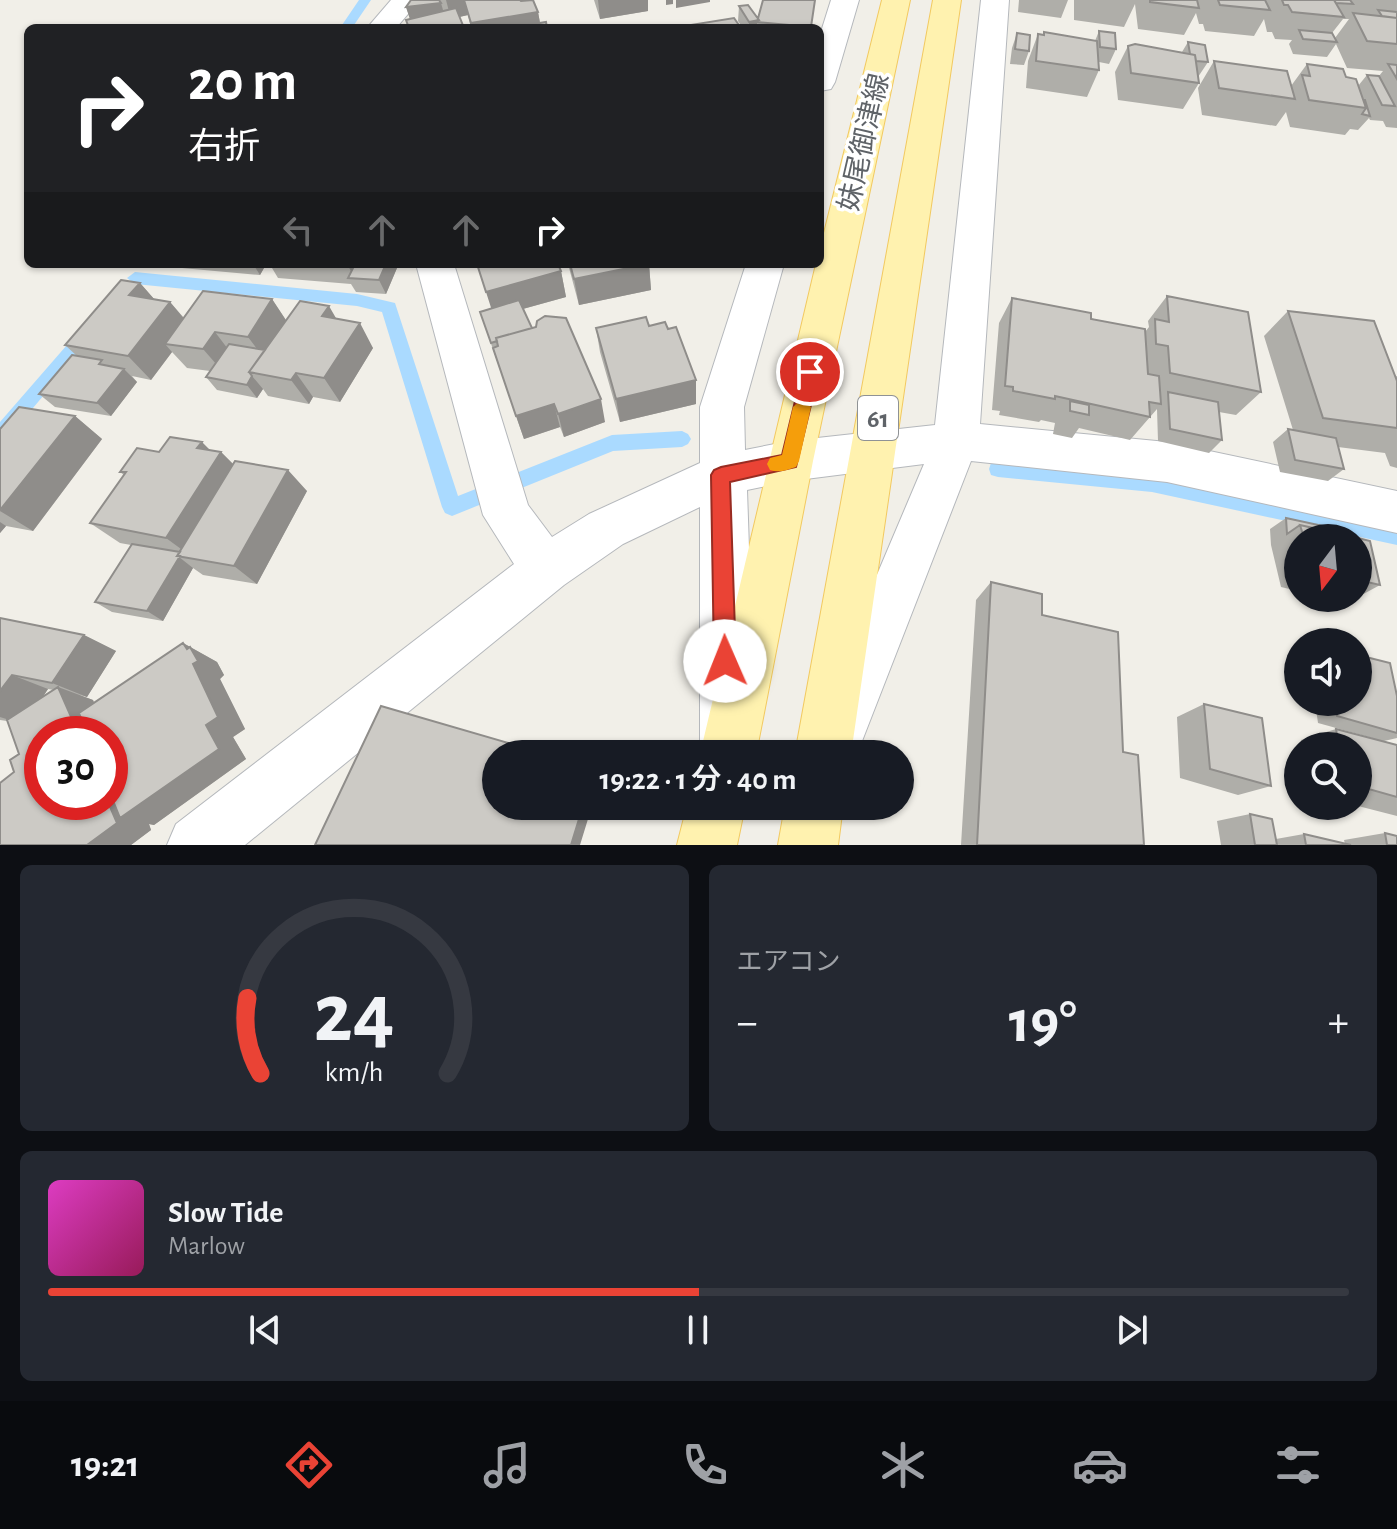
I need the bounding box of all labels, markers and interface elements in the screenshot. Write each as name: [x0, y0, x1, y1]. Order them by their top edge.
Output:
text: 20 m: [188, 54, 297, 110]
icon: right: [56, 56, 160, 160]
street label: 妹尾御津線: [834, 71, 894, 214]
text: 右折: [188, 129, 260, 165]
icon: left: [276, 208, 320, 252]
icon: ahead: [360, 208, 404, 252]
icon: ahead: [444, 208, 488, 252]
icon: right: [528, 208, 572, 252]
pin: [776, 338, 844, 406]
icon: arrive: [788, 350, 832, 394]
road number: 61: [858, 396, 898, 440]
north arrow: [1284, 524, 1372, 612]
map controls: [1284, 524, 1372, 820]
position arrow: [683, 619, 767, 703]
button: sound: [1284, 628, 1372, 716]
speed limit sign: 30: [24, 716, 128, 820]
button: search: [1284, 732, 1372, 820]
text: 19:22 · 1 分 · 40 m: [599, 765, 797, 795]
text: エアコン: [737, 949, 841, 975]
text: 24: [314, 973, 395, 1057]
text: 19°: [1009, 993, 1077, 1053]
text: −: [737, 1001, 758, 1045]
text: +: [1328, 1001, 1349, 1045]
text: km/h: [325, 1058, 384, 1087]
text: Slow Tide: [168, 1198, 283, 1228]
text: Marlow: [168, 1233, 245, 1259]
icon: previous: [243, 1308, 287, 1352]
icon: pause: [676, 1308, 720, 1352]
icon: next: [1110, 1308, 1154, 1352]
icon: directions: [281, 1437, 337, 1493]
icon: music: [479, 1437, 535, 1493]
icon: phone: [677, 1437, 733, 1493]
icon: climate: [875, 1437, 931, 1493]
icon: car: [1072, 1437, 1128, 1493]
icon: filters: [1270, 1437, 1326, 1493]
text: 19:21: [71, 1447, 139, 1483]

